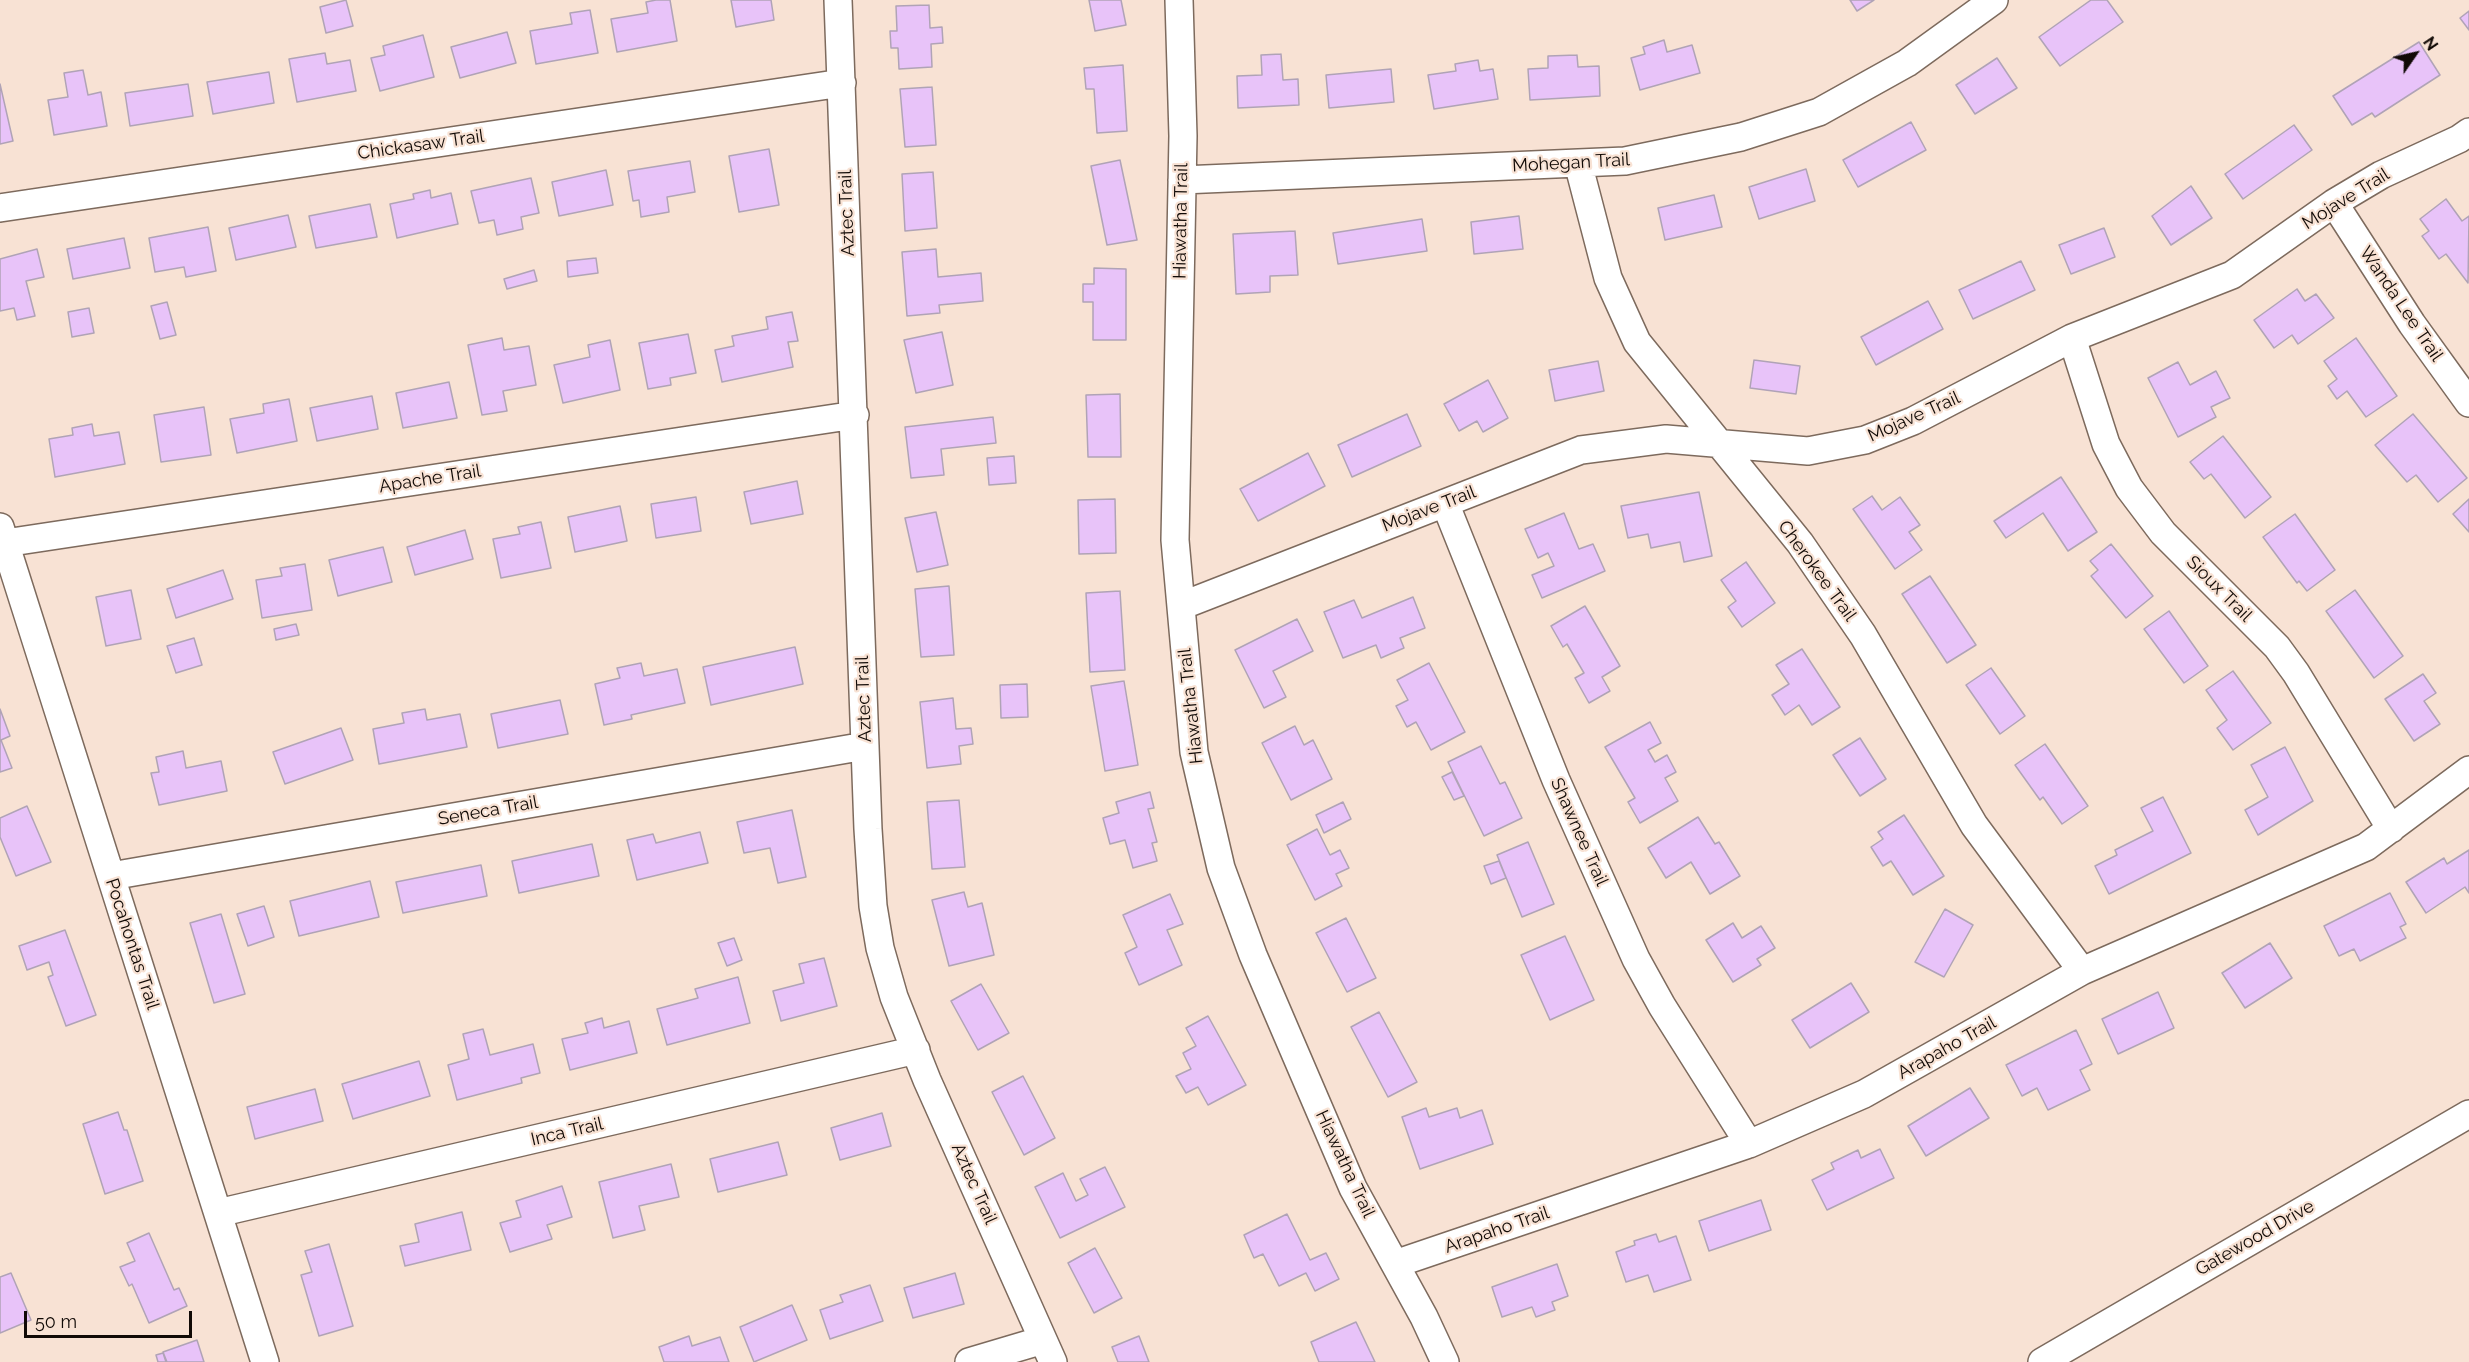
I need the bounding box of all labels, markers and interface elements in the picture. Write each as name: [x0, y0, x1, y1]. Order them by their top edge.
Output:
north arrow: [2385, 24, 2445, 84]
text: N: [2419, 33, 2442, 54]
street label: Chickasaw Trail: [356, 125, 486, 165]
street label: Mohegan Trail: [1512, 149, 1630, 177]
street label: Hiawatha Trail: [1169, 163, 1193, 279]
street label: Mojave Trail: [2298, 164, 2394, 234]
street label: Aztec Trail: [835, 170, 859, 256]
street label: Wanda Lee Trail: [2355, 242, 2447, 366]
street label: Mojave Trail: [1865, 387, 1963, 447]
street label: Apache Trail: [377, 460, 483, 498]
street label: Mojave Trail: [1379, 481, 1479, 537]
street label: Cherokee Trail: [1773, 516, 1861, 626]
street label: Sioux Trail: [2182, 552, 2256, 626]
street label: Hiawatha Trail: [1174, 647, 1208, 765]
street label: Aztec Trail: [852, 656, 876, 742]
street label: Shawnee Trail: [1546, 775, 1612, 889]
street label: Seneca Trail: [436, 792, 540, 830]
street label: Pocahontas Trail: [101, 876, 163, 1012]
street label: Arapaho Trail: [1894, 1012, 2000, 1084]
street label: Hiawatha Trail: [1311, 1107, 1379, 1221]
street label: Inca Trail: [529, 1113, 605, 1151]
street label: Aztec Trail: [947, 1140, 1001, 1228]
street label: Gatewood Drive: [2192, 1195, 2318, 1281]
street label: Arapaho Trail: [1442, 1202, 1552, 1258]
scale bar: [27, 1299, 195, 1337]
text: 50 m: [35, 1311, 77, 1332]

